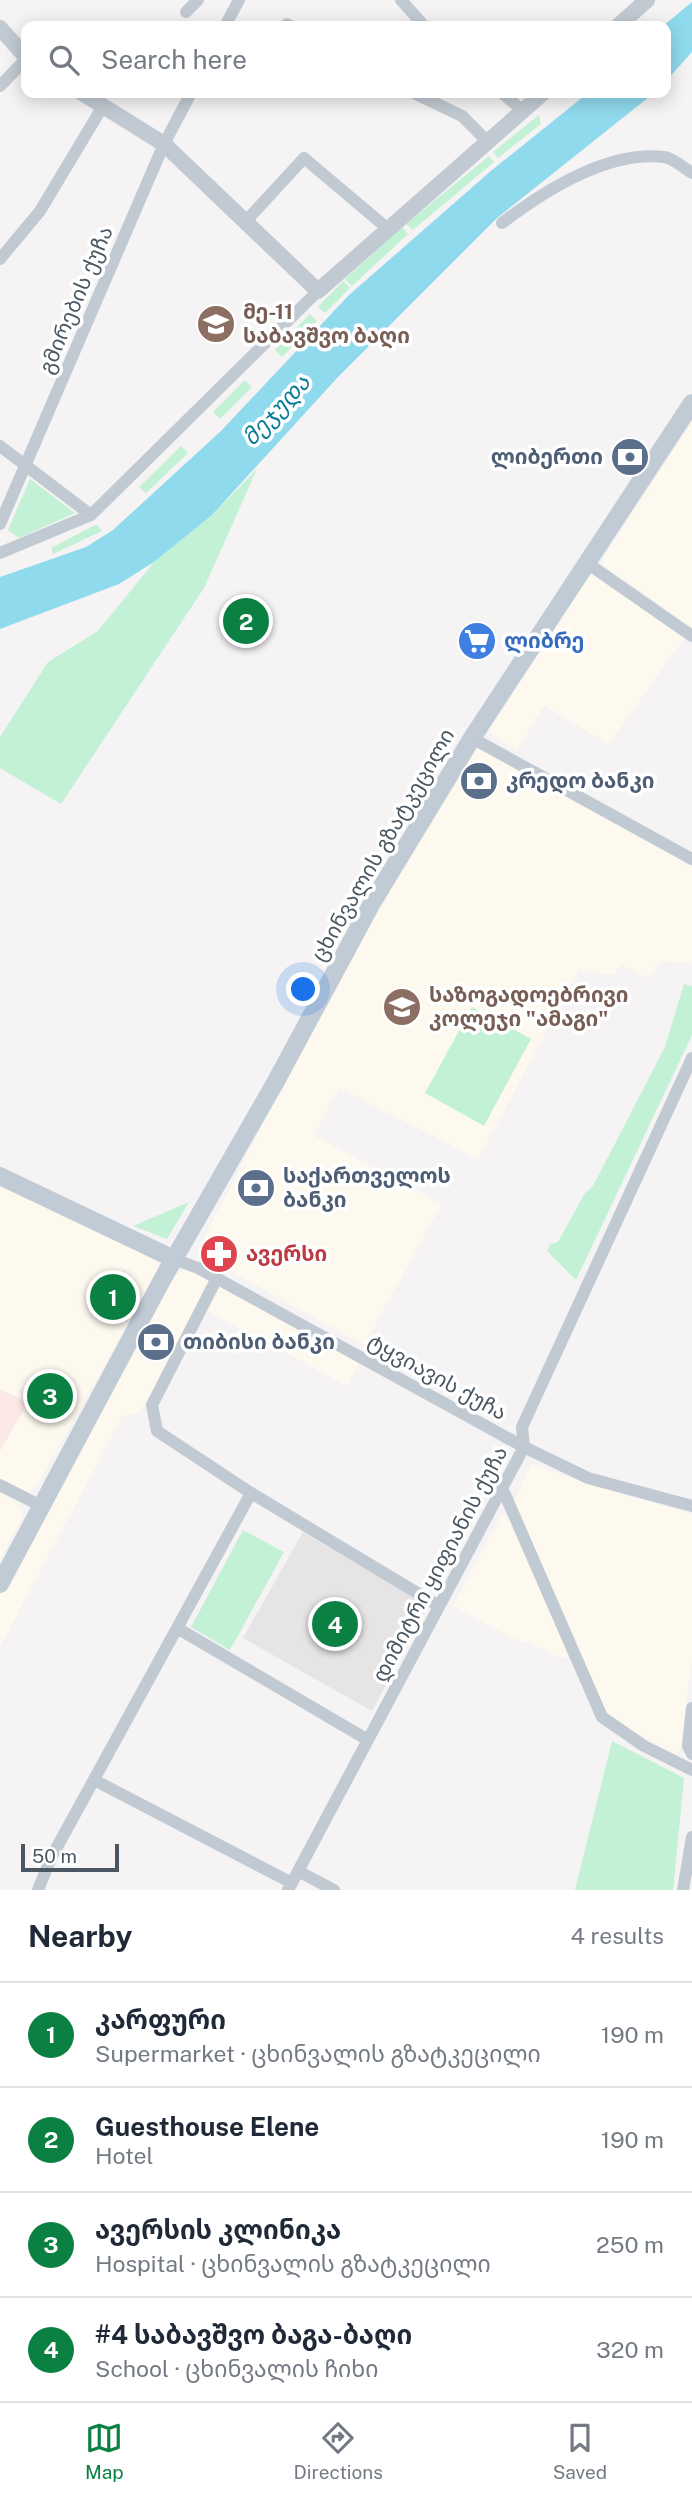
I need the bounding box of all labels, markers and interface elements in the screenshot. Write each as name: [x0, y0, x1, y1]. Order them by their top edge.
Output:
search box: [21, 21, 671, 98]
icon: search: [45, 41, 83, 79]
text: Search here: [101, 44, 247, 75]
street label: გმირების ქუჩა: [33, 222, 118, 377]
place label: მე-11 საბავშვო ბაღი: [243, 299, 410, 349]
school or university icon: მე-11 საბავშვო ბაღი: [195, 303, 237, 345]
water label: მეჯუდა: [236, 368, 316, 451]
bank icon: ლიბერთი: [609, 436, 651, 478]
place label: ლიბერთი: [491, 444, 603, 470]
pin: 2: [223, 595, 269, 647]
supermarket icon: ლიბრე: [456, 620, 498, 662]
place label: ლიბრე: [504, 628, 584, 654]
street label: ცხინვალის გზატკეცილი: [306, 724, 460, 966]
bank icon: კრედო ბანკი: [458, 760, 500, 802]
place label: კრედო ბანკი: [506, 768, 655, 794]
your location: [286, 972, 320, 1006]
place label: საზოგადოებრივი კოლეჯი "ამაგი": [429, 982, 629, 1032]
school or university icon: საზოგადოებრივი კოლეჯი "ამაგი": [381, 986, 423, 1028]
place label: საქართველოს ბანკი: [283, 1163, 451, 1212]
bank icon: საქართველოს ბანკი: [235, 1167, 277, 1209]
pharmacy icon: ავერსი: [198, 1233, 240, 1275]
place label: ავერსი: [246, 1241, 327, 1266]
pin: 1: [90, 1271, 136, 1323]
bank icon: თიბისი ბანკი: [135, 1321, 177, 1363]
street label: ტყვიავის ქუჩა: [364, 1328, 511, 1425]
place label: თიბისი ბანკი: [183, 1329, 335, 1354]
pin: 3: [27, 1370, 73, 1422]
street label: დიმიტრი ყიფიანის ქუჩა: [367, 1442, 513, 1686]
pin: 4: [312, 1598, 358, 1650]
scale bar: [21, 1841, 119, 1873]
text: 50 m: [32, 1845, 77, 1867]
text: Nearby: [28, 1918, 132, 1954]
text: 4 results: [570, 1922, 664, 1949]
text: კარფური: [95, 2004, 226, 2035]
text: 1: [46, 2021, 56, 2048]
text: 190 m: [601, 2021, 664, 2048]
text: Supermarket · ცხინვალის გზატკეცილი: [95, 2040, 541, 2067]
text: Guesthouse Elene: [95, 2111, 319, 2142]
text: 2: [44, 2126, 58, 2153]
text: 190 m: [601, 2126, 664, 2153]
text: Hotel: [95, 2142, 154, 2169]
text: ავერსის კლინიკა: [95, 2214, 341, 2245]
text: 3: [43, 2231, 59, 2258]
text: 250 m: [596, 2231, 664, 2258]
text: Hospital · ცხინვალის გზატკეცილი: [95, 2250, 491, 2277]
text: #4 საბავშვო ბაგა-ბაღი: [95, 2319, 412, 2350]
text: 4: [43, 2336, 59, 2363]
text: 320 m: [596, 2336, 664, 2363]
text: School · ცხინვალის ჩიხი: [95, 2355, 378, 2382]
tab: Map: [85, 2419, 124, 2483]
tab: Directions: [294, 2419, 383, 2483]
tab: Saved: [553, 2419, 607, 2483]

